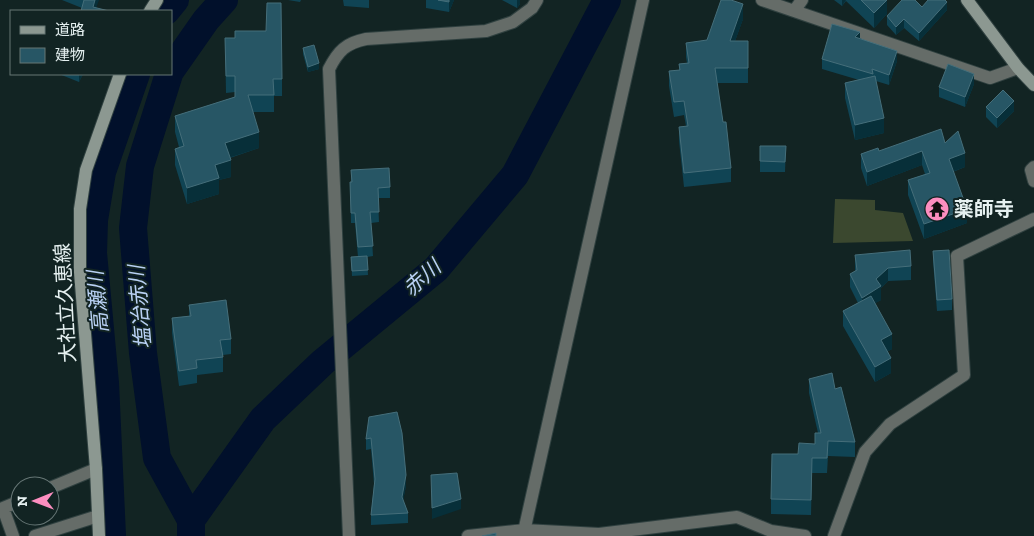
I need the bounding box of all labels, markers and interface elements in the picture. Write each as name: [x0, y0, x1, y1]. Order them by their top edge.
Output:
legend: [10, 10, 172, 75]
text: 道路: [55, 21, 85, 39]
text: 建物: [55, 46, 85, 64]
temple icon: 薬師寺: [924, 196, 950, 222]
place label: 薬師寺: [954, 197, 1014, 221]
street label: 大社立久恵線: [50, 242, 80, 364]
water label: 赤川: [398, 253, 447, 301]
water label: 塩冶赤川: [123, 262, 156, 350]
water label: 高瀬川: [82, 268, 113, 335]
north arrow: [10, 476, 60, 526]
text: N: [14, 495, 31, 507]

